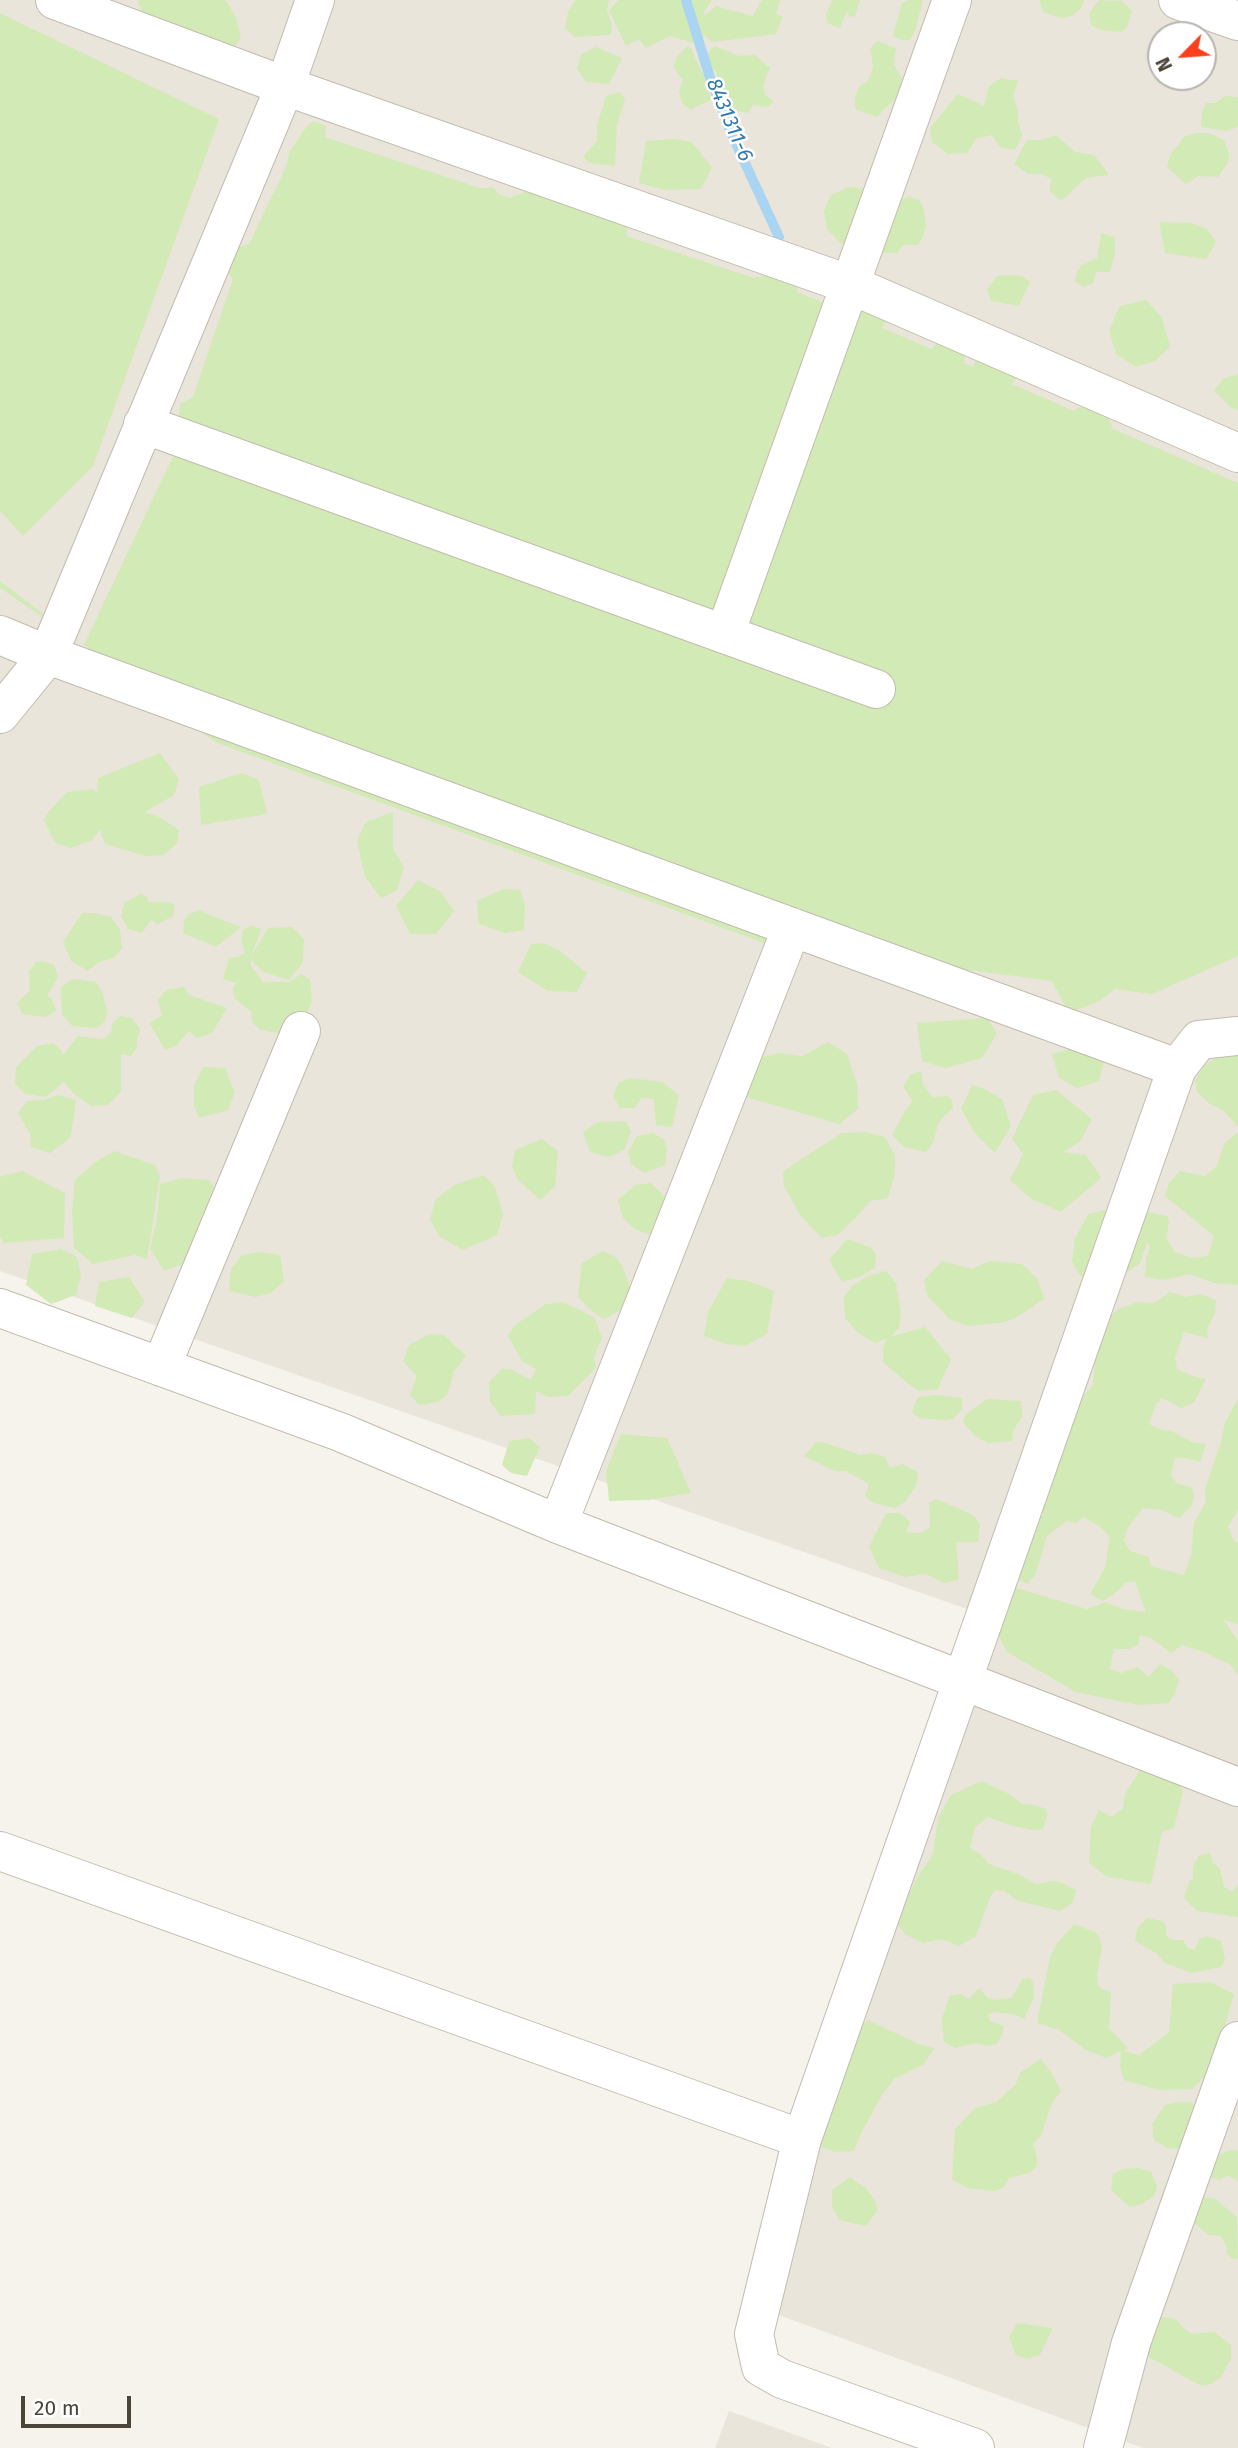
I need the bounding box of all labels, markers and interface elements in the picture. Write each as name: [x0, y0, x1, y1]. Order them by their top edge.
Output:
north arrow: [1147, 21, 1217, 91]
text: N: [1151, 54, 1177, 75]
water label: 8431311-6: [700, 75, 758, 165]
scale bar: [24, 2382, 135, 2426]
text: 20 m: [34, 2395, 80, 2421]

